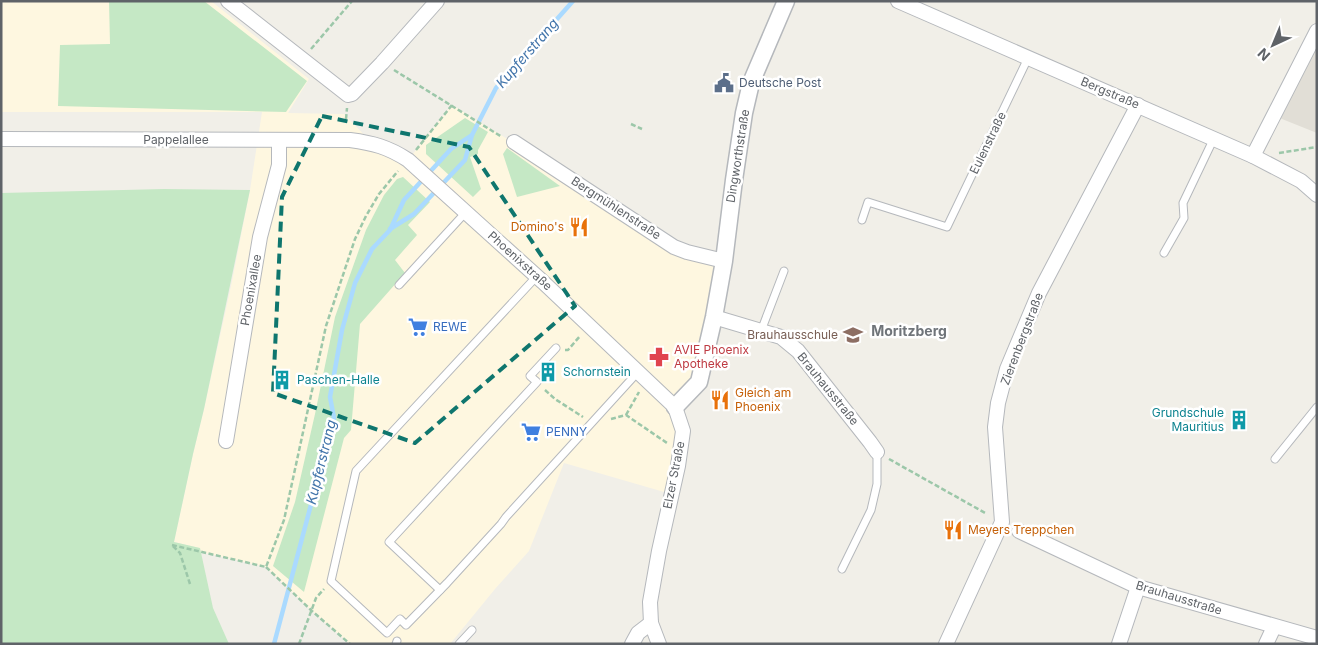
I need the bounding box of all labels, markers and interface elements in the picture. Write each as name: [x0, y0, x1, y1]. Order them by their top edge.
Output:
water label: Kupferstrang: [492, 14, 562, 91]
north arrow: [1248, 20, 1298, 70]
text: N: [1254, 45, 1273, 65]
public building icon: Deutsche Post: [713, 72, 735, 94]
street label: Bergstraße: [1079, 73, 1142, 112]
place label: Deutsche Post: [739, 75, 821, 90]
street label: Dingworthstraße: [723, 108, 752, 204]
street label: Eulenstraße: [966, 109, 1009, 176]
street label: Pappelallee: [143, 132, 209, 147]
street label: Bergmühlenstraße: [569, 173, 664, 242]
restaurant icon: Domino's: [568, 216, 590, 238]
place label: Domino's: [511, 219, 564, 234]
street label: Phoenixstraße: [485, 228, 556, 293]
street label: Phoenixallee: [237, 253, 264, 327]
street label: Zierenbergstraße: [997, 290, 1046, 387]
supermarket icon: REWE: [407, 316, 429, 338]
place label: REWE: [433, 319, 467, 334]
district label: Moritzberg: [871, 322, 947, 339]
school or university icon: Brauhausschule: [842, 324, 864, 346]
place label: Brauhausschule: [747, 327, 838, 342]
place label: AVIE Phoenix Apotheke: [674, 342, 749, 371]
pharmacy icon: AVIE Phoenix Apotheke: [648, 346, 670, 368]
street label: Brauhausstraße: [794, 349, 862, 428]
building icon: Schornstein: [537, 361, 559, 383]
place label: Schornstein: [563, 364, 631, 379]
building icon: Paschen-Halle: [271, 369, 293, 391]
place label: Paschen-Halle: [297, 372, 380, 387]
place label: Gleich am Phoenix: [735, 385, 791, 414]
restaurant icon: Gleich am Phoenix: [709, 389, 731, 411]
place label: Grundschule Mauritius: [1152, 405, 1224, 434]
building icon: Grundschule Mauritius: [1228, 409, 1250, 431]
water label: Kupferstrang: [302, 417, 339, 506]
supermarket icon: PENNY: [520, 421, 542, 443]
place label: PENNY: [546, 424, 587, 439]
street label: Elzer Straße: [660, 440, 687, 510]
restaurant icon: Meyers Treppchen: [942, 519, 964, 541]
place label: Meyers Treppchen: [968, 522, 1074, 537]
street label: Brauhausstraße: [1134, 577, 1224, 618]

